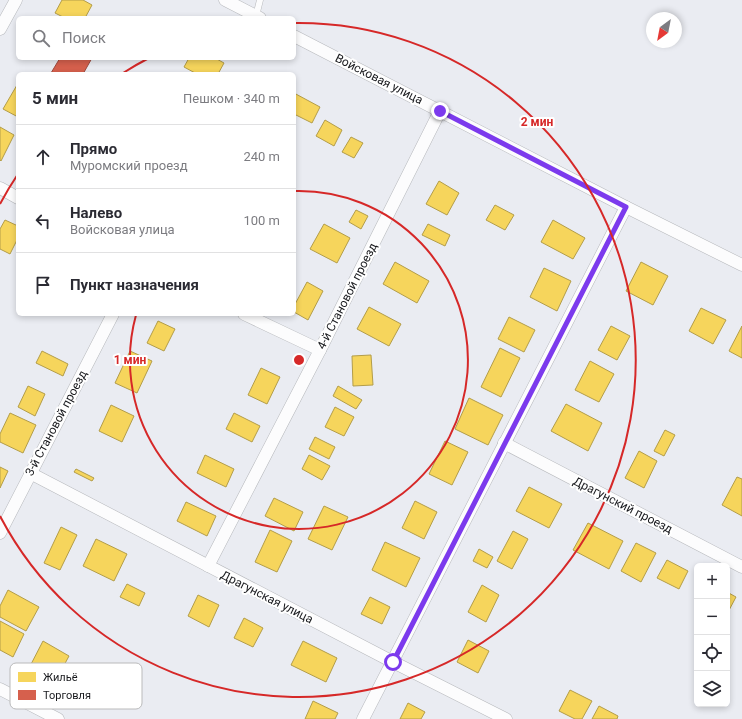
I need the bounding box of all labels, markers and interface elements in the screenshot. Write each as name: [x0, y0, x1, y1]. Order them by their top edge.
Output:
north arrow: [646, 12, 682, 48]
search box: [16, 16, 296, 60]
icon: search: [30, 27, 52, 49]
text: Поиск: [62, 29, 106, 47]
street label: Войсковая улица: [333, 51, 425, 107]
text: 5 мин: [32, 88, 78, 108]
text: Пешком · 340 m: [183, 91, 280, 106]
route end: [431, 102, 449, 120]
text: 2 мин: [521, 115, 553, 129]
text: Прямо: [70, 140, 117, 158]
icon: ahead: [32, 146, 54, 168]
text: 240 m: [243, 149, 280, 164]
text: Муромский проезд: [70, 158, 187, 173]
text: Налево: [70, 204, 122, 222]
icon: left: [32, 210, 54, 232]
text: 100 m: [243, 213, 280, 228]
text: Войсковая улица: [70, 222, 175, 237]
street label: 4-й Становой проезд: [314, 240, 380, 352]
icon: arrive: [32, 274, 54, 296]
text: Пункт назначения: [70, 276, 199, 294]
text: 1 мин: [114, 353, 146, 367]
centre of rings: [292, 353, 306, 367]
street label: 3-й Становой проезд: [22, 368, 90, 478]
street label: Драгунский проезд: [571, 474, 675, 536]
map controls: [694, 563, 730, 707]
button: +: [694, 563, 730, 599]
street label: Драгунская улица: [218, 568, 316, 626]
button: −: [694, 599, 730, 635]
button: locate: [694, 635, 730, 671]
route start: [384, 653, 402, 671]
legend: [10, 663, 142, 709]
text: Жильё: [43, 671, 78, 684]
button: layers: [694, 671, 730, 707]
text: Торговля: [43, 689, 91, 702]

